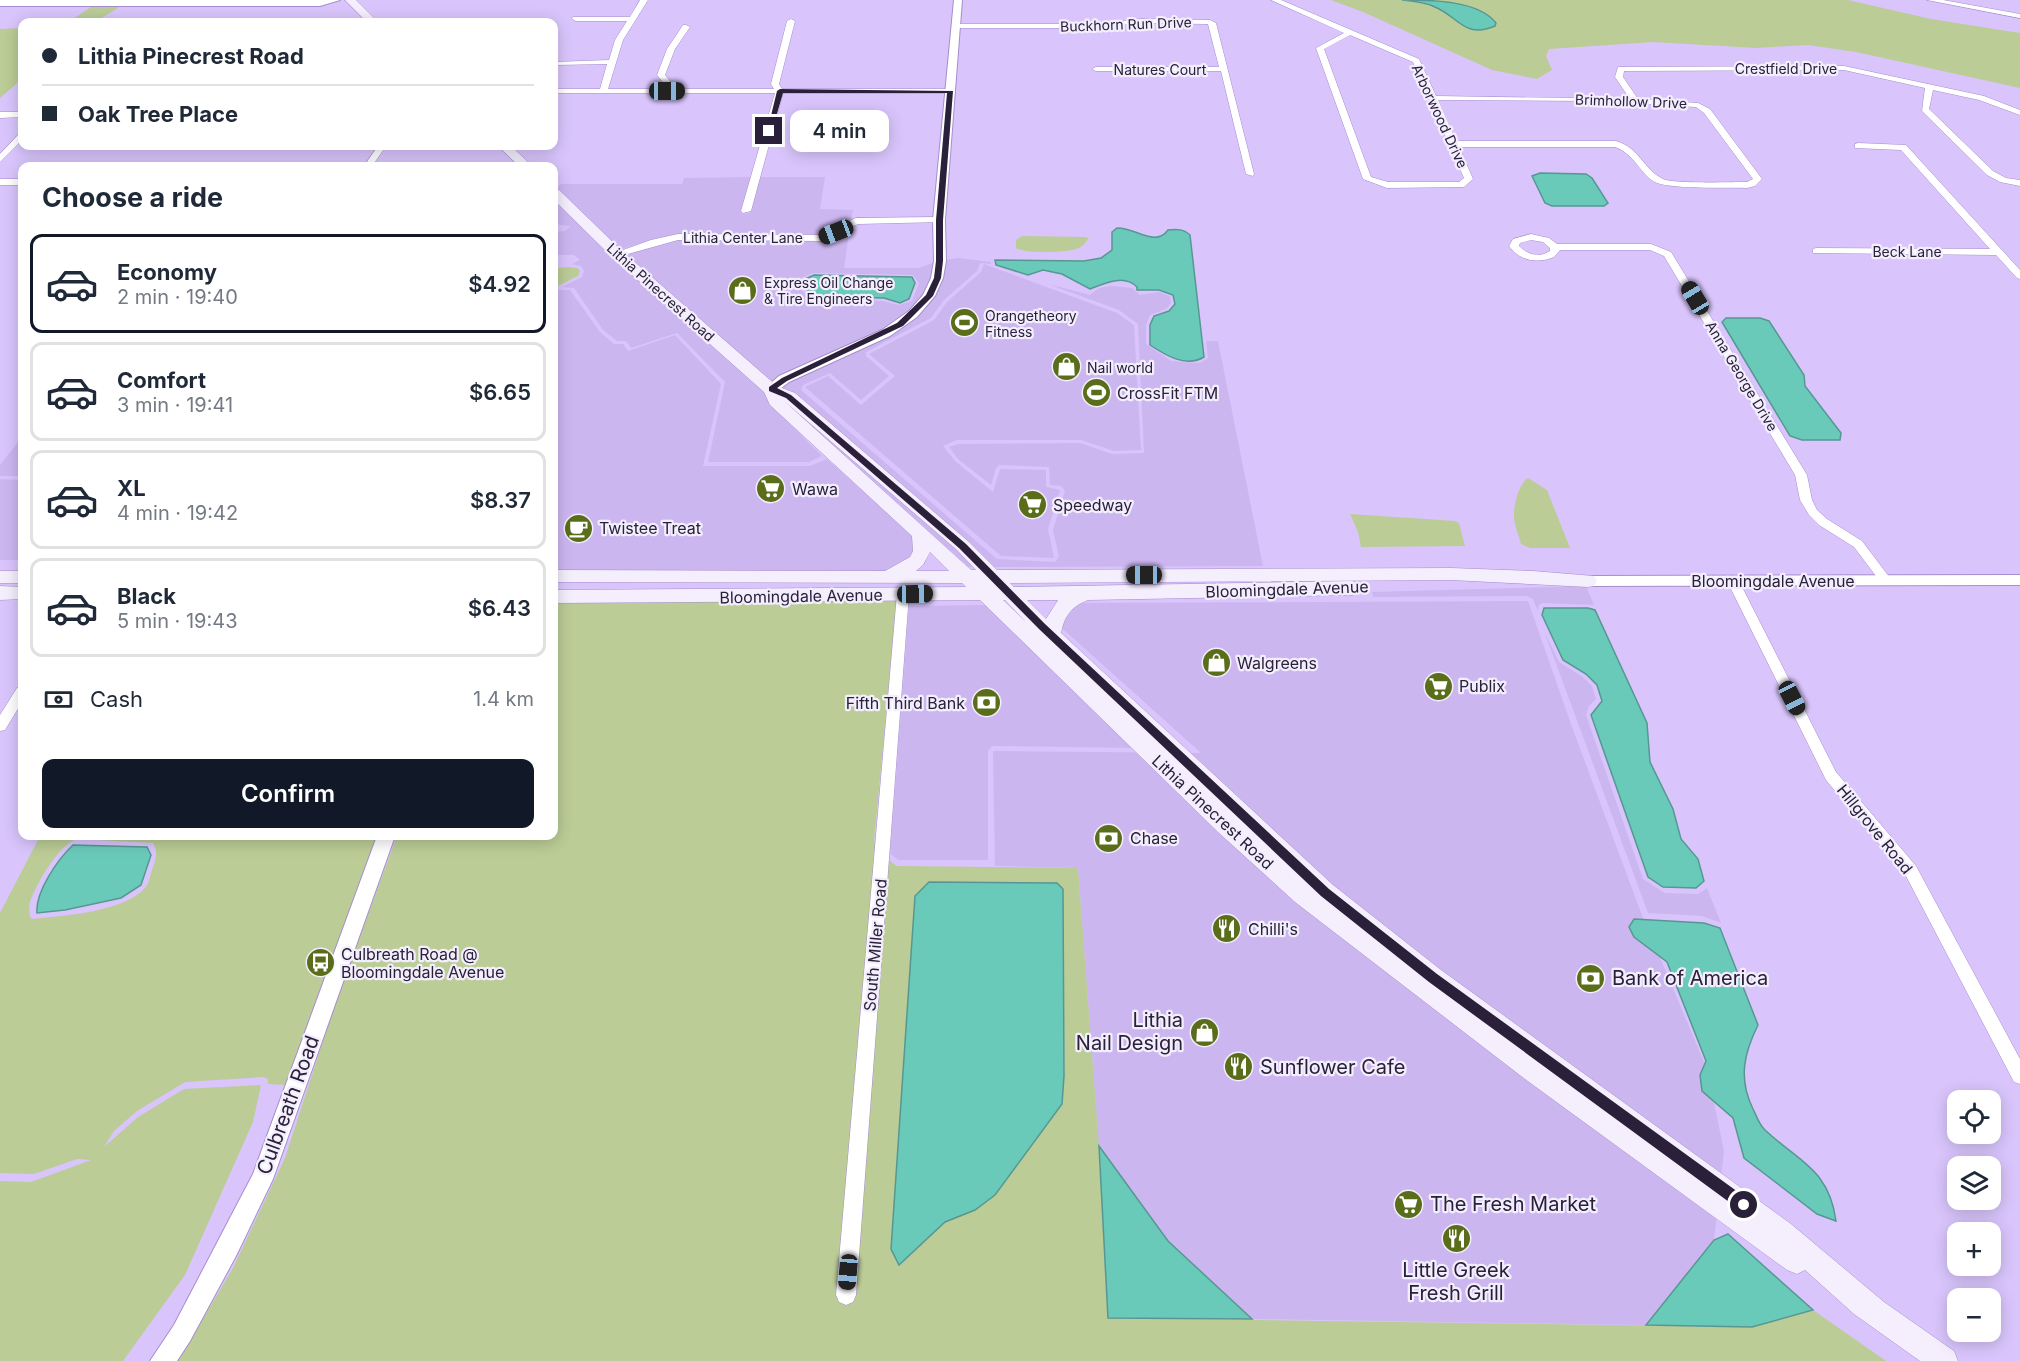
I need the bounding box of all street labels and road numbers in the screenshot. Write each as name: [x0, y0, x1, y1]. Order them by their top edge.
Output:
street label: Buckhorn Run Drive: [1060, 13, 1192, 35]
street label: Crestfield Drive: [1735, 60, 1837, 77]
street label: Natures Court: [1114, 61, 1207, 78]
street label: Arborwood Drive: [1408, 61, 1472, 171]
street label: Brimhollow Drive: [1575, 91, 1687, 111]
street label: Lithia Center Lane: [683, 229, 803, 246]
street label: Lithia Pinecrest Road: [604, 239, 718, 345]
street label: Beck Lane: [1872, 243, 1942, 260]
street label: Anna George Drive: [1702, 318, 1782, 434]
street label: Bloomingdale Avenue: [1691, 571, 1855, 591]
street label: Bloomingdale Avenue: [1205, 576, 1369, 602]
street label: Bloomingdale Avenue: [719, 585, 883, 607]
street label: Lithia Pinecrest Road: [1148, 751, 1278, 873]
street label: Hillgrove Road: [1833, 780, 1917, 878]
street label: South Miller Road: [859, 878, 891, 1012]
street label: Culbreath Road: [252, 1032, 324, 1178]

